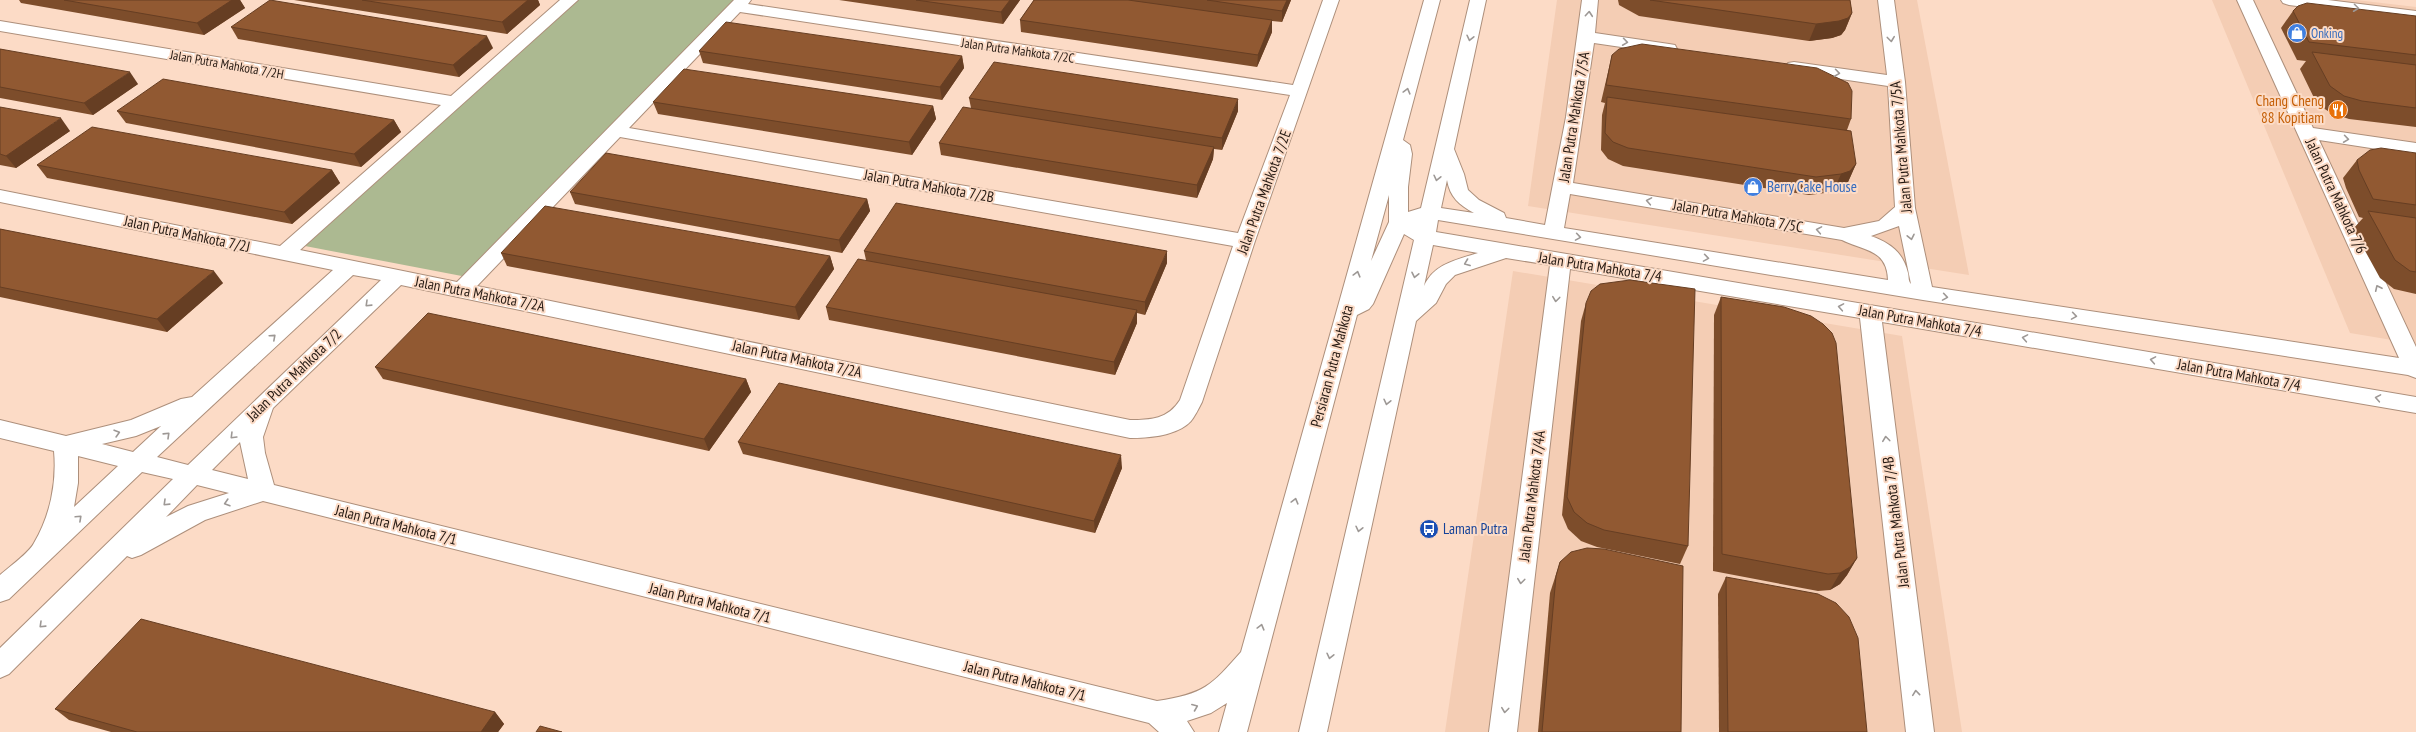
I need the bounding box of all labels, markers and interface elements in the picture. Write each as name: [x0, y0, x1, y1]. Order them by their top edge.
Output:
one-way arrow: [2353, 3, 2359, 12]
one-way arrow: [1584, 11, 1593, 18]
shop icon: Onking: [2286, 22, 2308, 44]
place label: Onking: [2311, 25, 2343, 42]
street label: Jalan Putra Mahkota 7/2C: [959, 34, 1076, 67]
one-way arrow: [1466, 35, 1474, 41]
one-way arrow: [1886, 36, 1895, 42]
one-way arrow: [1622, 37, 1628, 46]
street label: Jalan Putra Mahkota 7/2H: [168, 46, 285, 83]
street label: Jalan Putra Mahkota 7/5A: [1554, 49, 1593, 184]
one-way arrow: [1834, 68, 1840, 77]
street label: Jalan Putra Mahkota 7/5A: [1885, 80, 1916, 215]
one-way arrow: [1402, 88, 1411, 95]
place label: Chang Cheng 88 Kopitiam: [2256, 91, 2324, 127]
restaurant icon: Chang Cheng 88 Kopitiam: [2327, 99, 2349, 121]
street label: Jalan Putra Mahkota 7/2E: [1232, 127, 1295, 258]
street label: Jalan Putra Mahkota 7/6: [2301, 134, 2372, 257]
one-way arrow: [2342, 134, 2349, 143]
street label: Jalan Putra Mahkota 7/2B: [862, 165, 996, 206]
one-way arrow: [1433, 175, 1441, 181]
shop icon: Berry Cake House: [1742, 176, 1764, 198]
place label: Berry Cake House: [1767, 177, 1857, 196]
street label: Jalan Putra Mahkota 7/5C: [1671, 195, 1805, 236]
one-way arrow: [1646, 197, 1652, 206]
street label: Jalan Putra Mahkota 7/2J: [121, 211, 252, 256]
one-way arrow: [1816, 226, 1822, 235]
one-way arrow: [1575, 232, 1581, 240]
one-way arrow: [1906, 234, 1915, 241]
street label: Jalan Putra Mahkota 7/4: [1536, 247, 1663, 286]
one-way arrow: [1703, 253, 1709, 261]
one-way arrow: [1463, 258, 1470, 266]
street label: Jalan Putra Mahkota 7/2A: [413, 271, 547, 316]
one-way arrow: [1352, 271, 1361, 278]
one-way arrow: [1412, 272, 1420, 278]
one-way arrow: [2375, 285, 2383, 293]
one-way arrow: [1942, 292, 1948, 301]
one-way arrow: [1552, 296, 1561, 302]
one-way arrow: [366, 299, 373, 306]
street label: Jalan Putra Mahkota 7/4: [1856, 300, 1983, 341]
street label: Persiaran Putra Mahkota: [1306, 303, 1357, 429]
one-way arrow: [1838, 303, 1844, 312]
one-way arrow: [2071, 311, 2077, 320]
street label: Jalan Putra Mahkota 7/2: [241, 324, 345, 425]
one-way arrow: [2021, 334, 2028, 343]
one-way arrow: [268, 335, 276, 342]
street label: Jalan Putra Mahkota 7/2A: [730, 335, 864, 382]
street label: Jalan Putra Mahkota 7/4: [2175, 354, 2302, 395]
one-way arrow: [2150, 356, 2156, 365]
one-way arrow: [2374, 394, 2381, 403]
one-way arrow: [1383, 399, 1391, 405]
street label: Jalan Putra Mahkota 7/4A: [1514, 428, 1549, 563]
one-way arrow: [113, 429, 120, 438]
one-way arrow: [230, 431, 237, 439]
one-way arrow: [162, 432, 170, 440]
one-way arrow: [1882, 436, 1891, 442]
street label: Jalan Putra Mahkota 7/4B: [1878, 456, 1913, 590]
one-way arrow: [163, 498, 171, 506]
one-way arrow: [223, 498, 230, 507]
one-way arrow: [1290, 498, 1299, 505]
street label: Jalan Putra Mahkota 7/1: [332, 500, 459, 549]
one-way arrow: [74, 515, 82, 522]
bus stop icon: Laman Putra: [1418, 518, 1440, 540]
place label: Laman Putra: [1443, 519, 1508, 538]
one-way arrow: [1355, 526, 1363, 532]
street label: Jalan Putra Mahkota 7/1: [646, 578, 773, 627]
one-way arrow: [1517, 578, 1526, 584]
one-way arrow: [39, 620, 47, 628]
one-way arrow: [1256, 624, 1265, 631]
one-way arrow: [1327, 653, 1335, 659]
street label: Jalan Putra Mahkota 7/1: [961, 656, 1088, 705]
one-way arrow: [1911, 690, 1920, 696]
one-way arrow: [1190, 704, 1198, 712]
one-way arrow: [1501, 707, 1510, 713]

